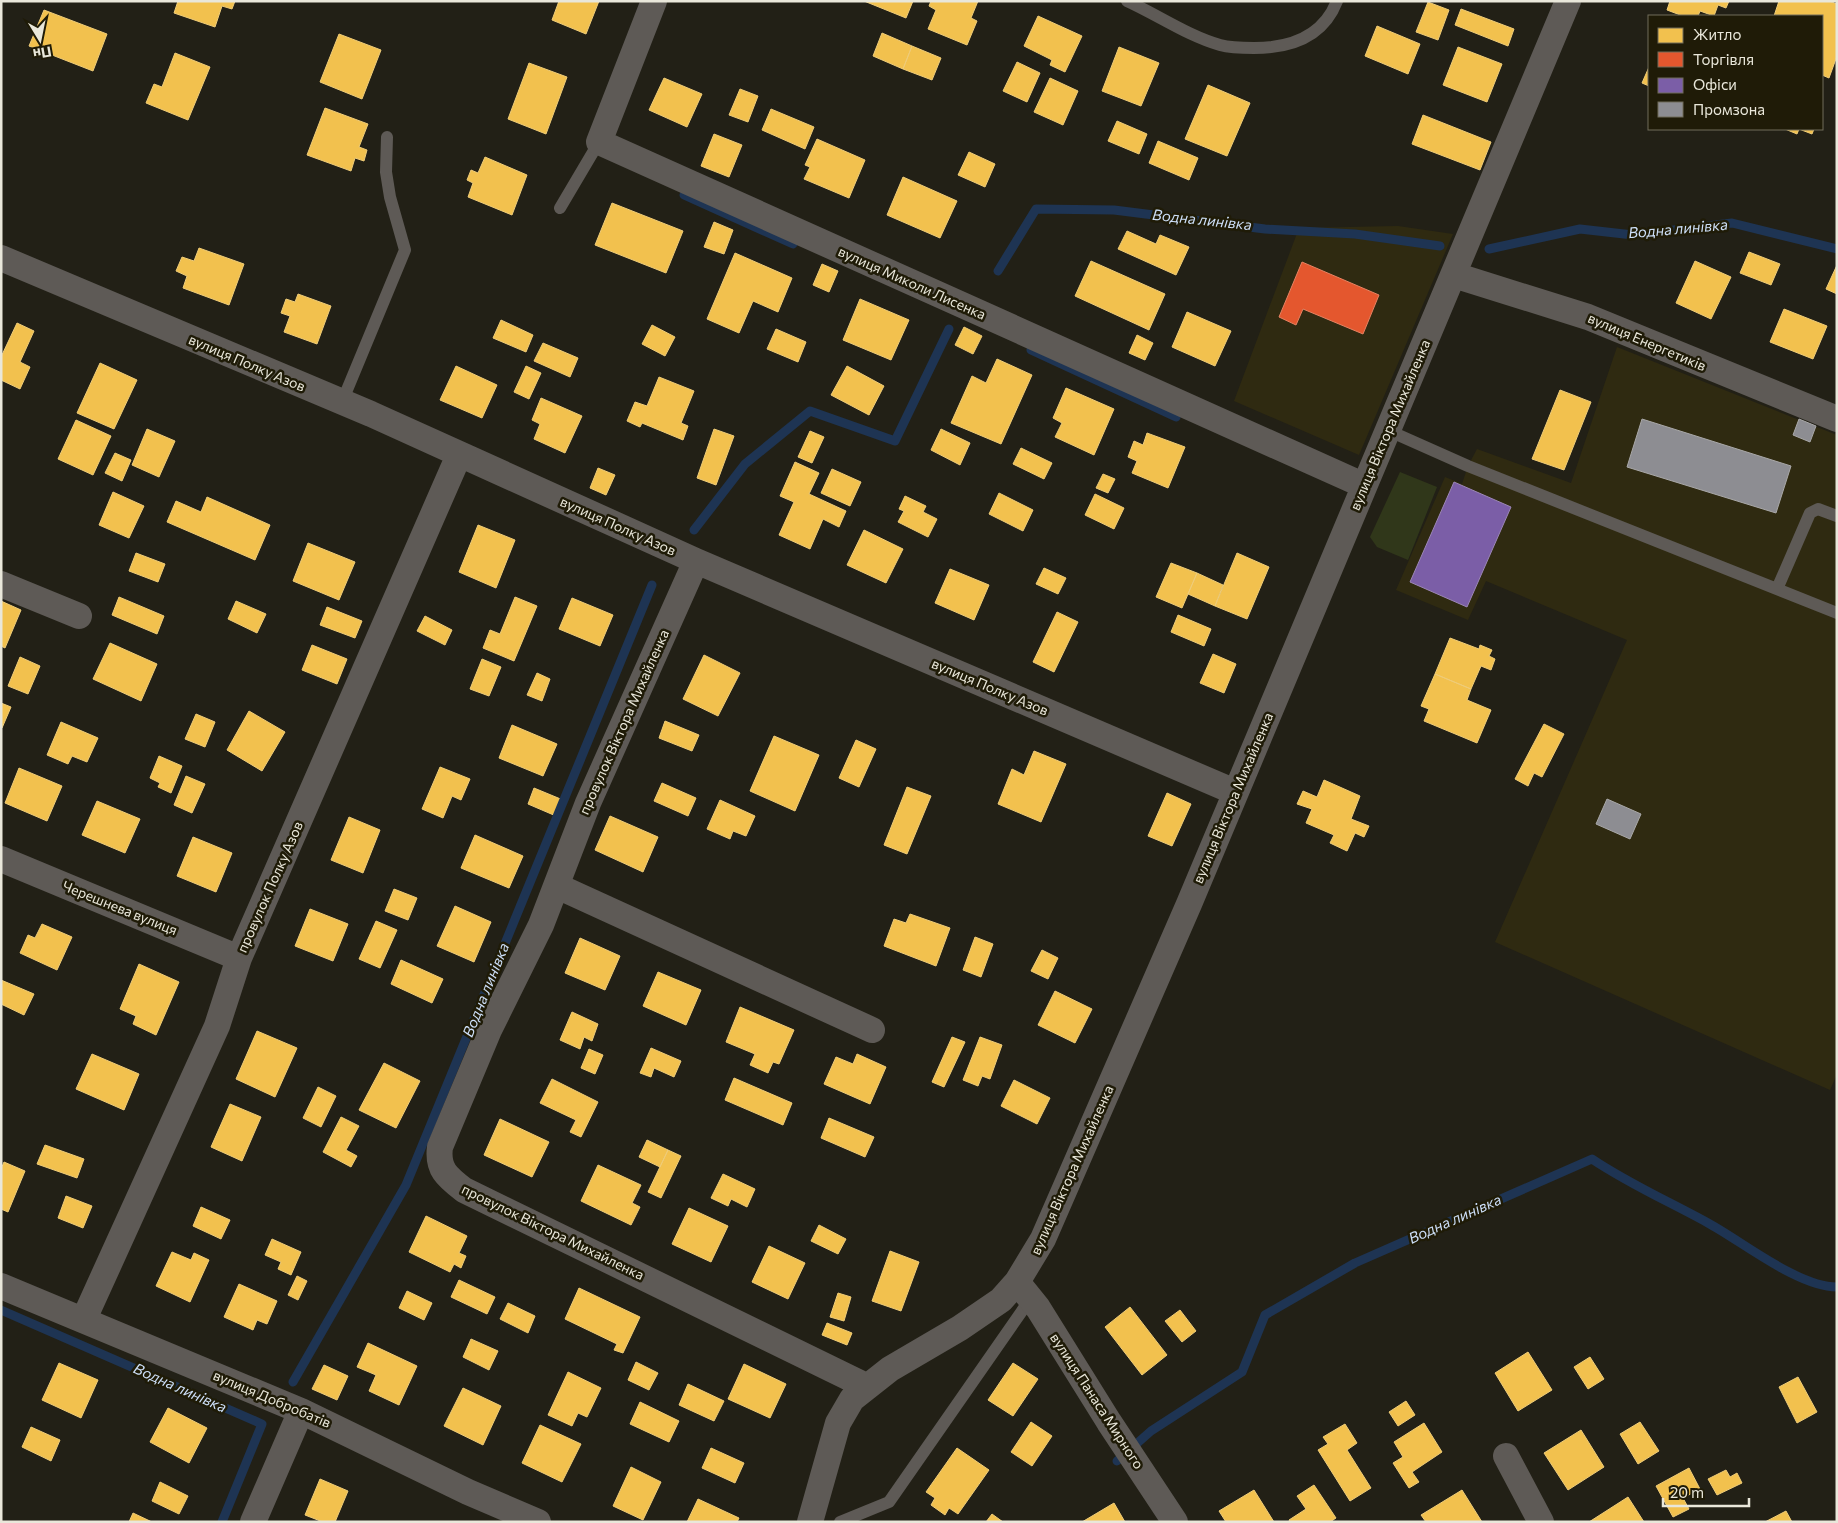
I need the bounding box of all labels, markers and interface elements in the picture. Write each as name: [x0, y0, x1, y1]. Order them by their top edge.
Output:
north arrow: [15, 15, 65, 65]
legend: [1648, 15, 1823, 130]
text: Житло: [1693, 25, 1741, 43]
text: Пн: [32, 43, 53, 63]
text: Торгівля: [1693, 50, 1754, 68]
text: Офіси: [1693, 75, 1737, 93]
text: Промзона: [1693, 100, 1765, 118]
water label: Водна линівка: [1151, 205, 1253, 233]
water label: Водна линівка: [1627, 215, 1729, 241]
street label: вулиця Миколи Лисенка: [836, 242, 989, 323]
street label: вулиця Енергетиків: [1585, 309, 1709, 374]
street label: вулиця Полку Азов: [186, 330, 308, 395]
street label: вулиця Віктора Михайленка: [1346, 337, 1433, 513]
street label: вулиця Полку Азов: [558, 492, 679, 559]
street label: провулок Віктора Михайленка: [575, 627, 672, 817]
street label: вулиця Полку Азов: [929, 654, 1051, 719]
street label: вулиця Віктора Михайленка: [1189, 710, 1276, 886]
street label: провулок Полку Азов: [233, 819, 306, 955]
street label: Черешнева вулиця: [60, 877, 180, 938]
water label: Водна линівка: [458, 940, 512, 1039]
street label: вулиця Віктора Михайленка: [1026, 1082, 1117, 1257]
street label: провулок Віктора Михайленка: [459, 1180, 647, 1283]
water label: Водна линівка: [1405, 1189, 1504, 1247]
street label: вулиця Панаса Мирного: [1047, 1330, 1148, 1472]
water label: Водна линівка: [131, 1359, 230, 1416]
street label: вулиця Добробатів: [211, 1366, 334, 1431]
scale bar: [1663, 1476, 1749, 1508]
text: 20 m: [1670, 1483, 1704, 1501]

